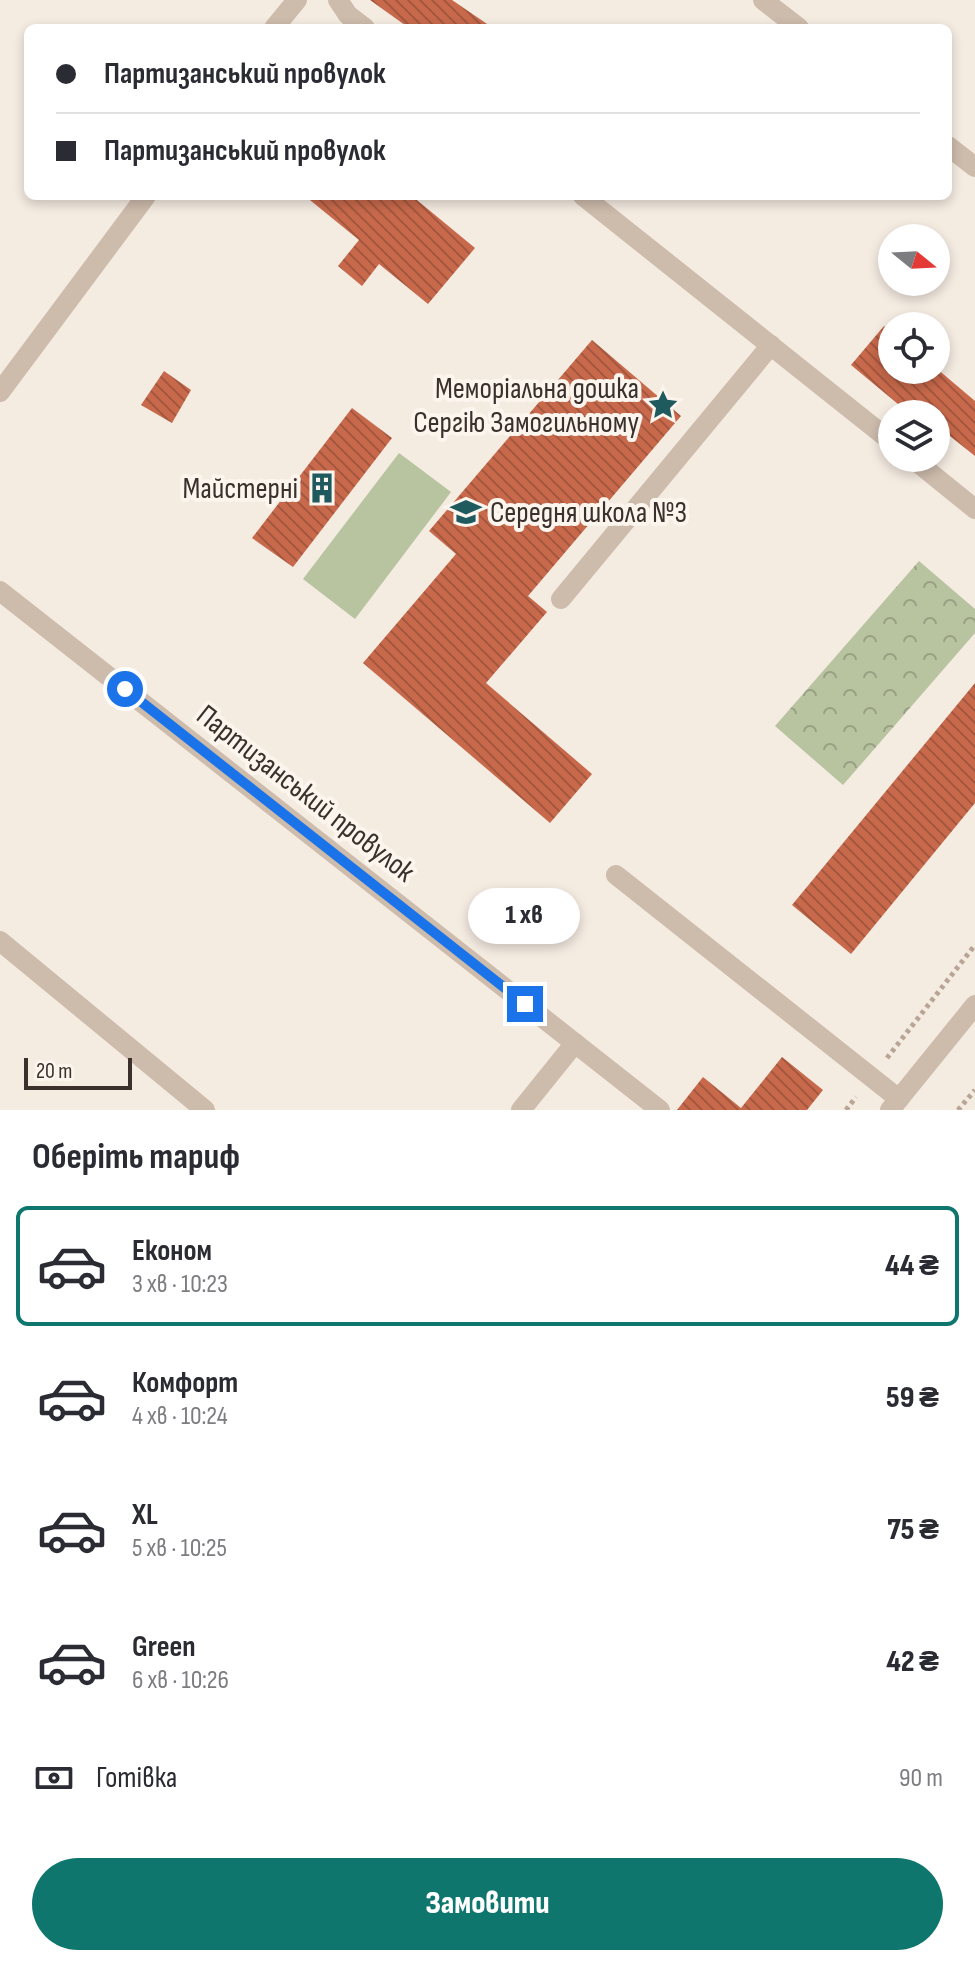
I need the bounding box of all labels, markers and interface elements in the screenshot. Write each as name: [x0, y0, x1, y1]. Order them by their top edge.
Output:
text: Партизанський провулок: [104, 56, 386, 92]
text: Партизанський провулок: [104, 133, 386, 169]
north arrow: [878, 224, 950, 296]
map controls: [878, 224, 950, 472]
button: locate: [878, 312, 950, 384]
place label: Меморіальна дошка Сергію Замогильному: [413, 371, 639, 441]
place icon: Меморіальна дошка Сергію Замогильному: [646, 388, 680, 422]
button: layers: [878, 400, 950, 472]
place label: Майстерні: [182, 471, 298, 507]
building icon: Майстерні: [305, 471, 339, 505]
school or university icon: Середня школа №3: [449, 495, 483, 529]
place label: Середня школа №3: [490, 495, 687, 531]
route start: [107, 671, 143, 707]
street label: Партизанський провулок: [189, 697, 422, 891]
callout: 1 хв: [469, 888, 581, 944]
text: 1 хв: [505, 900, 543, 931]
route end: [507, 986, 543, 1022]
scale bar: [24, 1054, 132, 1090]
text: 20 m: [36, 1058, 73, 1085]
text: Оберіть тариф: [32, 1136, 240, 1179]
icon: car: [36, 1230, 108, 1302]
text: Економ: [132, 1233, 212, 1269]
text: 44 ₴: [885, 1248, 939, 1284]
text: 3 хв · 10:23: [132, 1269, 228, 1300]
icon: car: [36, 1362, 108, 1434]
text: Комфорт: [132, 1365, 238, 1401]
text: 59 ₴: [886, 1380, 939, 1416]
text: 4 хв · 10:24: [132, 1401, 228, 1432]
icon: car: [36, 1494, 108, 1566]
text: XL: [132, 1497, 158, 1533]
text: 75 ₴: [887, 1512, 939, 1548]
text: 5 хв · 10:25: [132, 1533, 227, 1564]
icon: car: [36, 1626, 108, 1698]
text: Green: [132, 1629, 196, 1665]
text: 42 ₴: [886, 1644, 939, 1680]
text: 6 хв · 10:26: [132, 1665, 229, 1696]
icon: cash: [32, 1756, 76, 1800]
text: Готівка: [96, 1760, 177, 1796]
text: 90 m: [899, 1763, 943, 1794]
button: Замовити: [32, 1858, 943, 1950]

